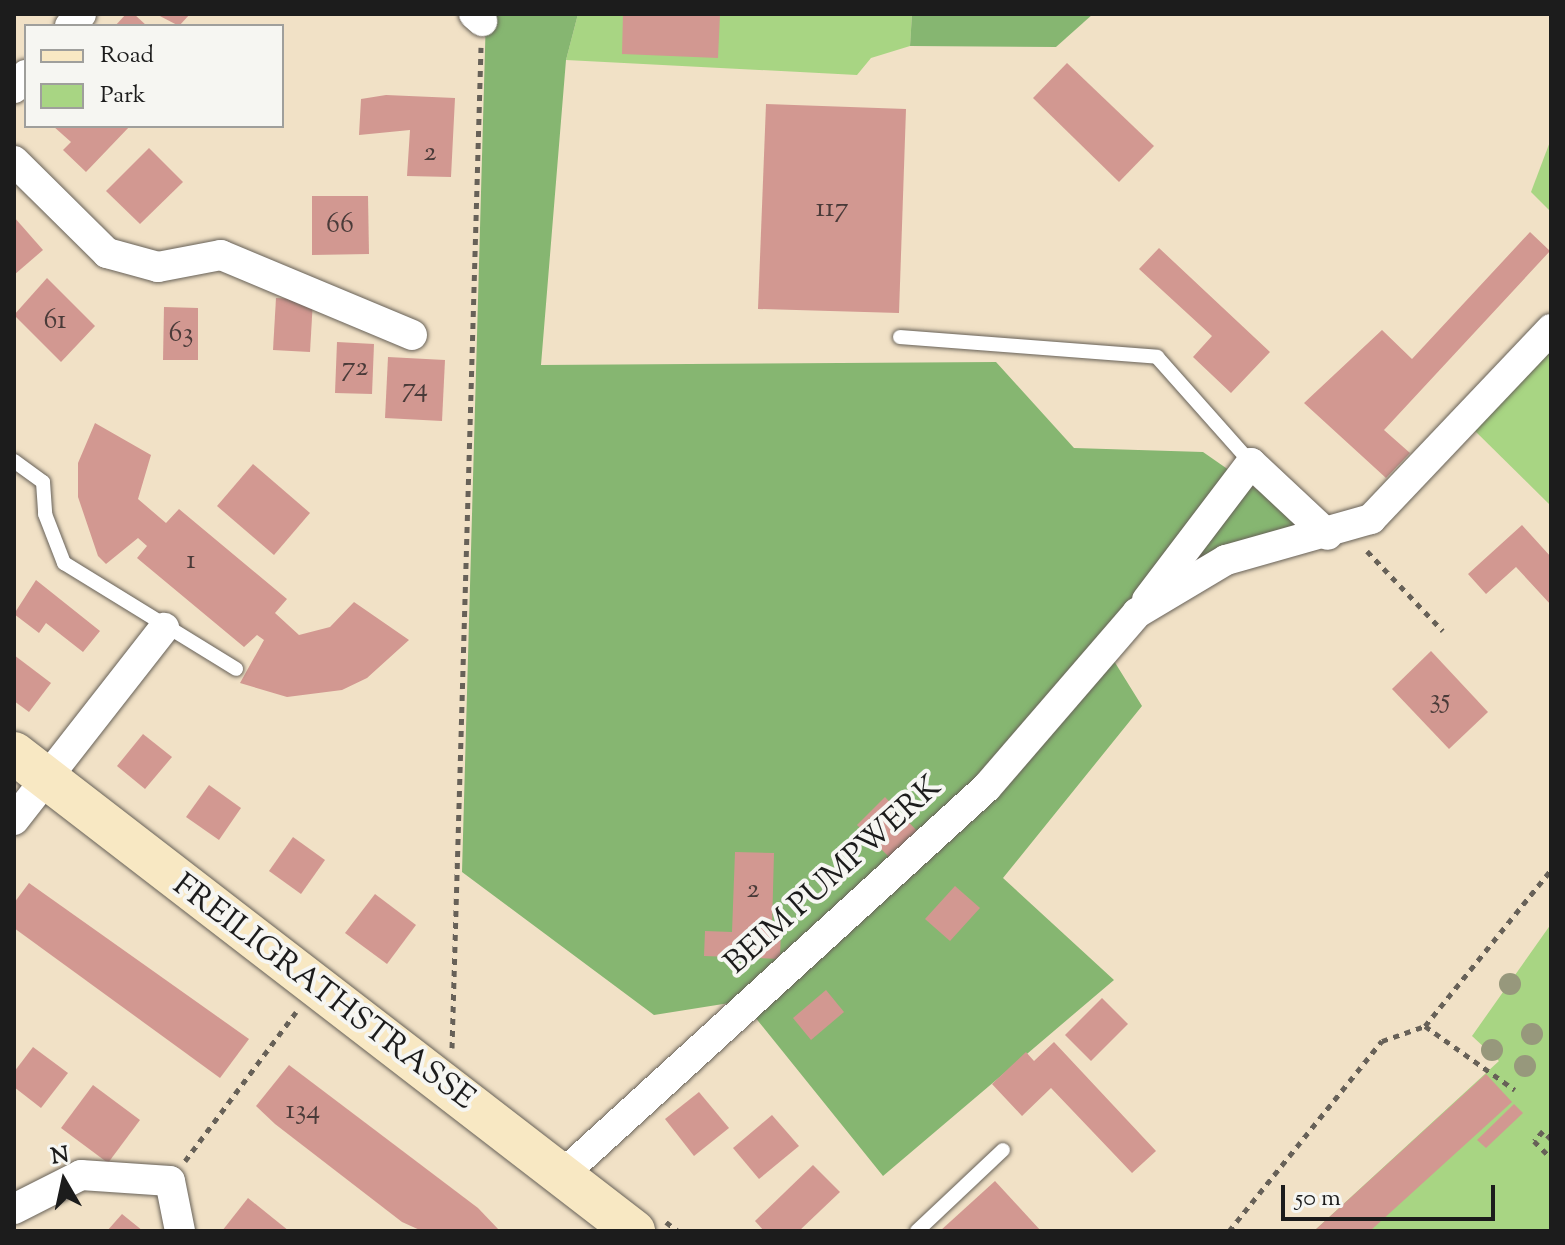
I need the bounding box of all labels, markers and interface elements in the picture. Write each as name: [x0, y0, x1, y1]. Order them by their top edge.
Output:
legend: [24, 24, 284, 128]
text: Road: [100, 39, 154, 73]
text: Park: [100, 79, 146, 113]
house number: 2: [423, 136, 437, 170]
house number: 117: [815, 192, 849, 226]
house number: 66: [326, 208, 354, 242]
house number: 61: [43, 304, 67, 338]
house number: 63: [168, 317, 194, 351]
house number: 72: [342, 351, 368, 385]
house number: 74: [402, 372, 428, 406]
house number: 1: [186, 544, 196, 578]
house number: 35: [1430, 683, 1450, 717]
street label: BEIM PUMPWERK: [718, 769, 950, 983]
street label: FREILIGRATHSTRASSE: [165, 867, 481, 1119]
house number: 2: [746, 873, 760, 907]
house number: 134: [286, 1094, 320, 1128]
text: N: [49, 1140, 71, 1174]
north arrow: [24, 1141, 104, 1221]
scale bar: [1285, 1169, 1499, 1219]
text: 50 m: [1295, 1182, 1341, 1216]

